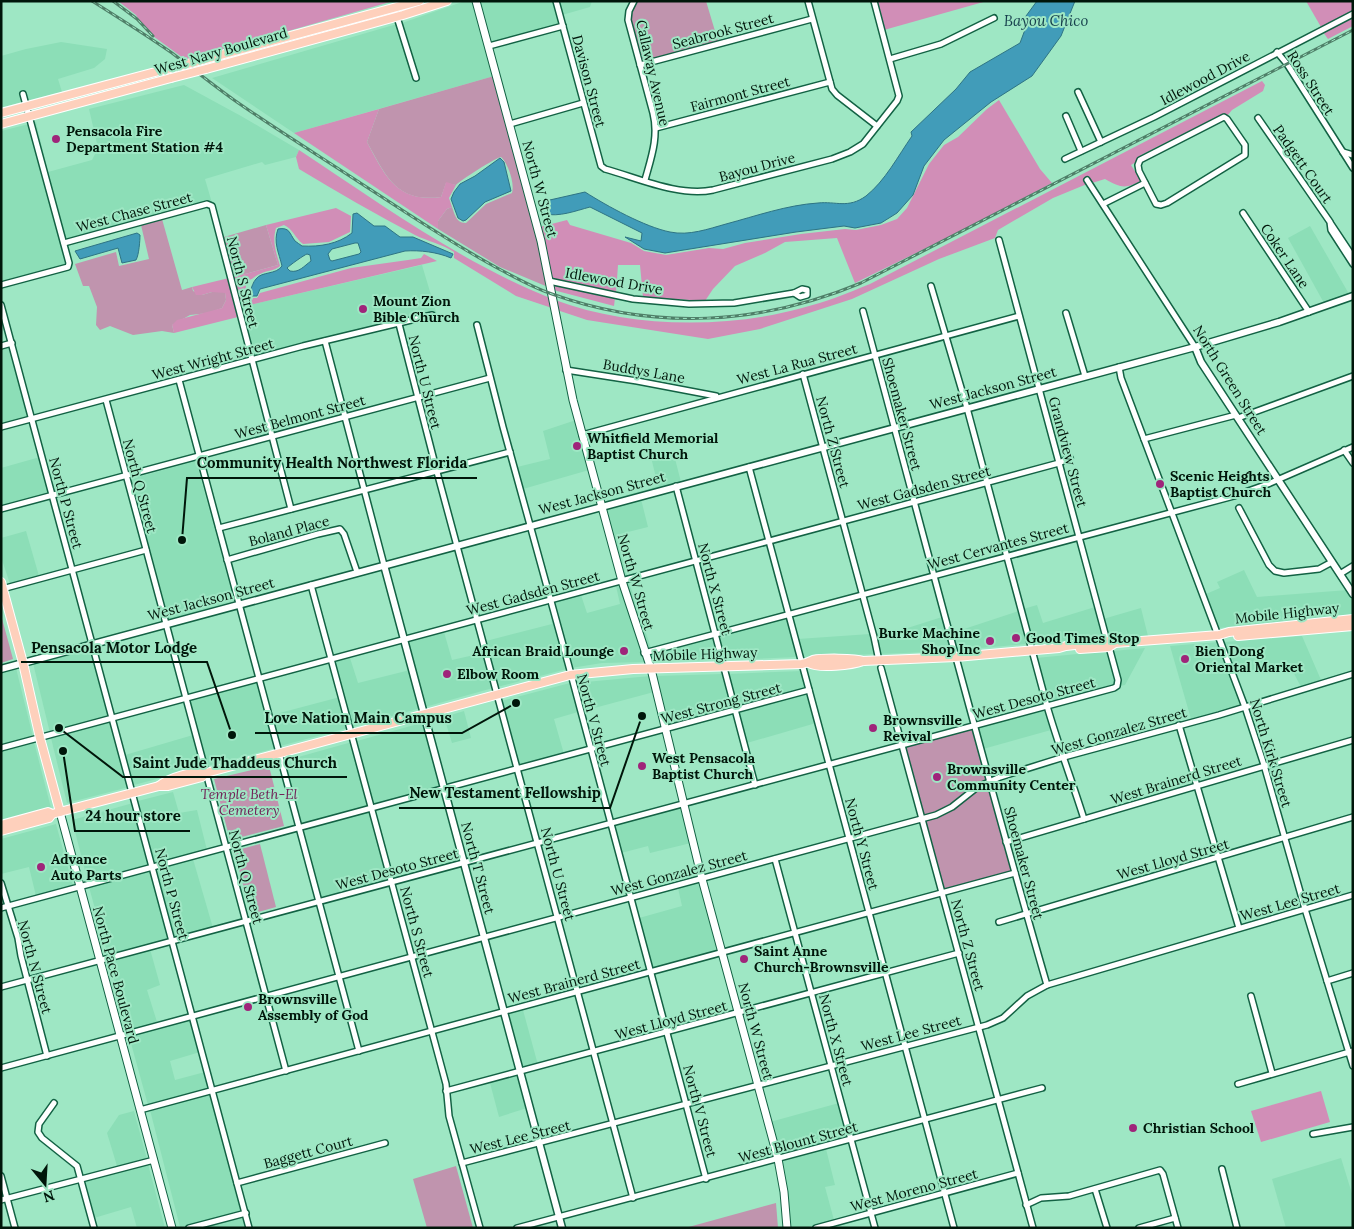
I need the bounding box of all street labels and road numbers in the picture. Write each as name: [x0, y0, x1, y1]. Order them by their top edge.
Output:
street label: Seabrook Street: [670, 9, 776, 53]
street label: Callaway Avenue: [632, 18, 674, 128]
street label: West Navy Boulevard: [152, 23, 290, 79]
street label: Davison Street: [568, 33, 610, 130]
street label: Idlewood Drive: [1157, 47, 1253, 109]
street label: Ross Street: [1284, 47, 1339, 119]
street label: Fairmont Street: [688, 72, 792, 116]
street label: Padgett Court: [1269, 121, 1337, 207]
street label: North W Street: [518, 139, 562, 240]
street label: Bayou Drive: [717, 148, 798, 186]
street label: West Chase Street: [74, 188, 195, 236]
street label: Coker Lane: [1257, 220, 1313, 292]
street label: North S Street: [223, 234, 263, 330]
street label: Idlewood Drive: [564, 264, 665, 298]
street label: North Green Street: [1189, 322, 1271, 439]
street label: North U Street: [405, 333, 446, 431]
street label: West Wright Street: [150, 334, 276, 384]
street label: West La Rua Street: [735, 339, 860, 389]
street label: Buddys Lane: [602, 355, 687, 387]
street label: Shoemaker Street: [878, 356, 926, 473]
street label: West Jackson Street: [928, 362, 1059, 414]
street label: West Belmont Street: [233, 391, 368, 443]
street label: North Z Street: [812, 394, 854, 490]
street label: Grandview Street: [1045, 395, 1092, 510]
street label: North Q Street: [119, 437, 161, 536]
street label: North P Street: [45, 455, 87, 551]
street label: West Gadsden Street: [855, 461, 993, 514]
street label: West Jackson Street: [537, 467, 668, 519]
street label: Boland Place: [247, 511, 332, 550]
street label: West Cervantes Street: [925, 518, 1071, 574]
street label: North W Street: [614, 532, 659, 633]
street label: North X Street: [694, 541, 736, 638]
street label: West Gadsden Street: [464, 566, 602, 619]
street label: West Jackson Street: [146, 573, 277, 625]
street label: Mobile Highway: [1234, 599, 1341, 627]
street label: Mobile Highway: [652, 643, 758, 665]
street label: North V Street: [573, 672, 615, 769]
street label: West Desoto Street: [971, 673, 1098, 723]
street label: West Strong Street: [659, 678, 784, 728]
street label: North Kirk Street: [1246, 696, 1296, 810]
street label: West Gonzalez Street: [1049, 703, 1189, 759]
street label: West Brainerd Street: [1108, 751, 1244, 808]
street label: North Y Street: [841, 796, 883, 893]
street label: Shoemaker Street: [1000, 805, 1048, 922]
street label: North T Street: [457, 820, 499, 917]
street label: North U Street: [537, 825, 579, 923]
street label: North Q Street: [225, 828, 267, 927]
street label: West Lloyd Street: [1115, 834, 1232, 884]
street label: West Desoto Street: [334, 844, 461, 894]
street label: North P Street: [151, 846, 193, 942]
street label: West Gonzalez Street: [609, 846, 750, 900]
street label: West Lee Street: [1238, 879, 1343, 925]
street label: North S Street: [396, 884, 438, 980]
street label: North Z Street: [947, 897, 989, 993]
street label: North Pace Boulevard: [89, 904, 143, 1046]
street label: North N Street: [14, 918, 56, 1016]
street label: West Brainerd Street: [506, 955, 643, 1007]
street label: North W Street: [734, 981, 778, 1082]
street label: North X Street: [815, 992, 857, 1089]
street label: West Lloyd Street: [613, 996, 730, 1044]
street label: West Lee Street: [859, 1011, 964, 1055]
street label: North V Street: [679, 1063, 721, 1160]
street label: West Lee Street: [468, 1116, 573, 1158]
street label: West Blount Street: [736, 1117, 860, 1167]
street label: Baggett Court: [262, 1131, 355, 1173]
street label: West Moreno Street: [848, 1164, 980, 1216]

